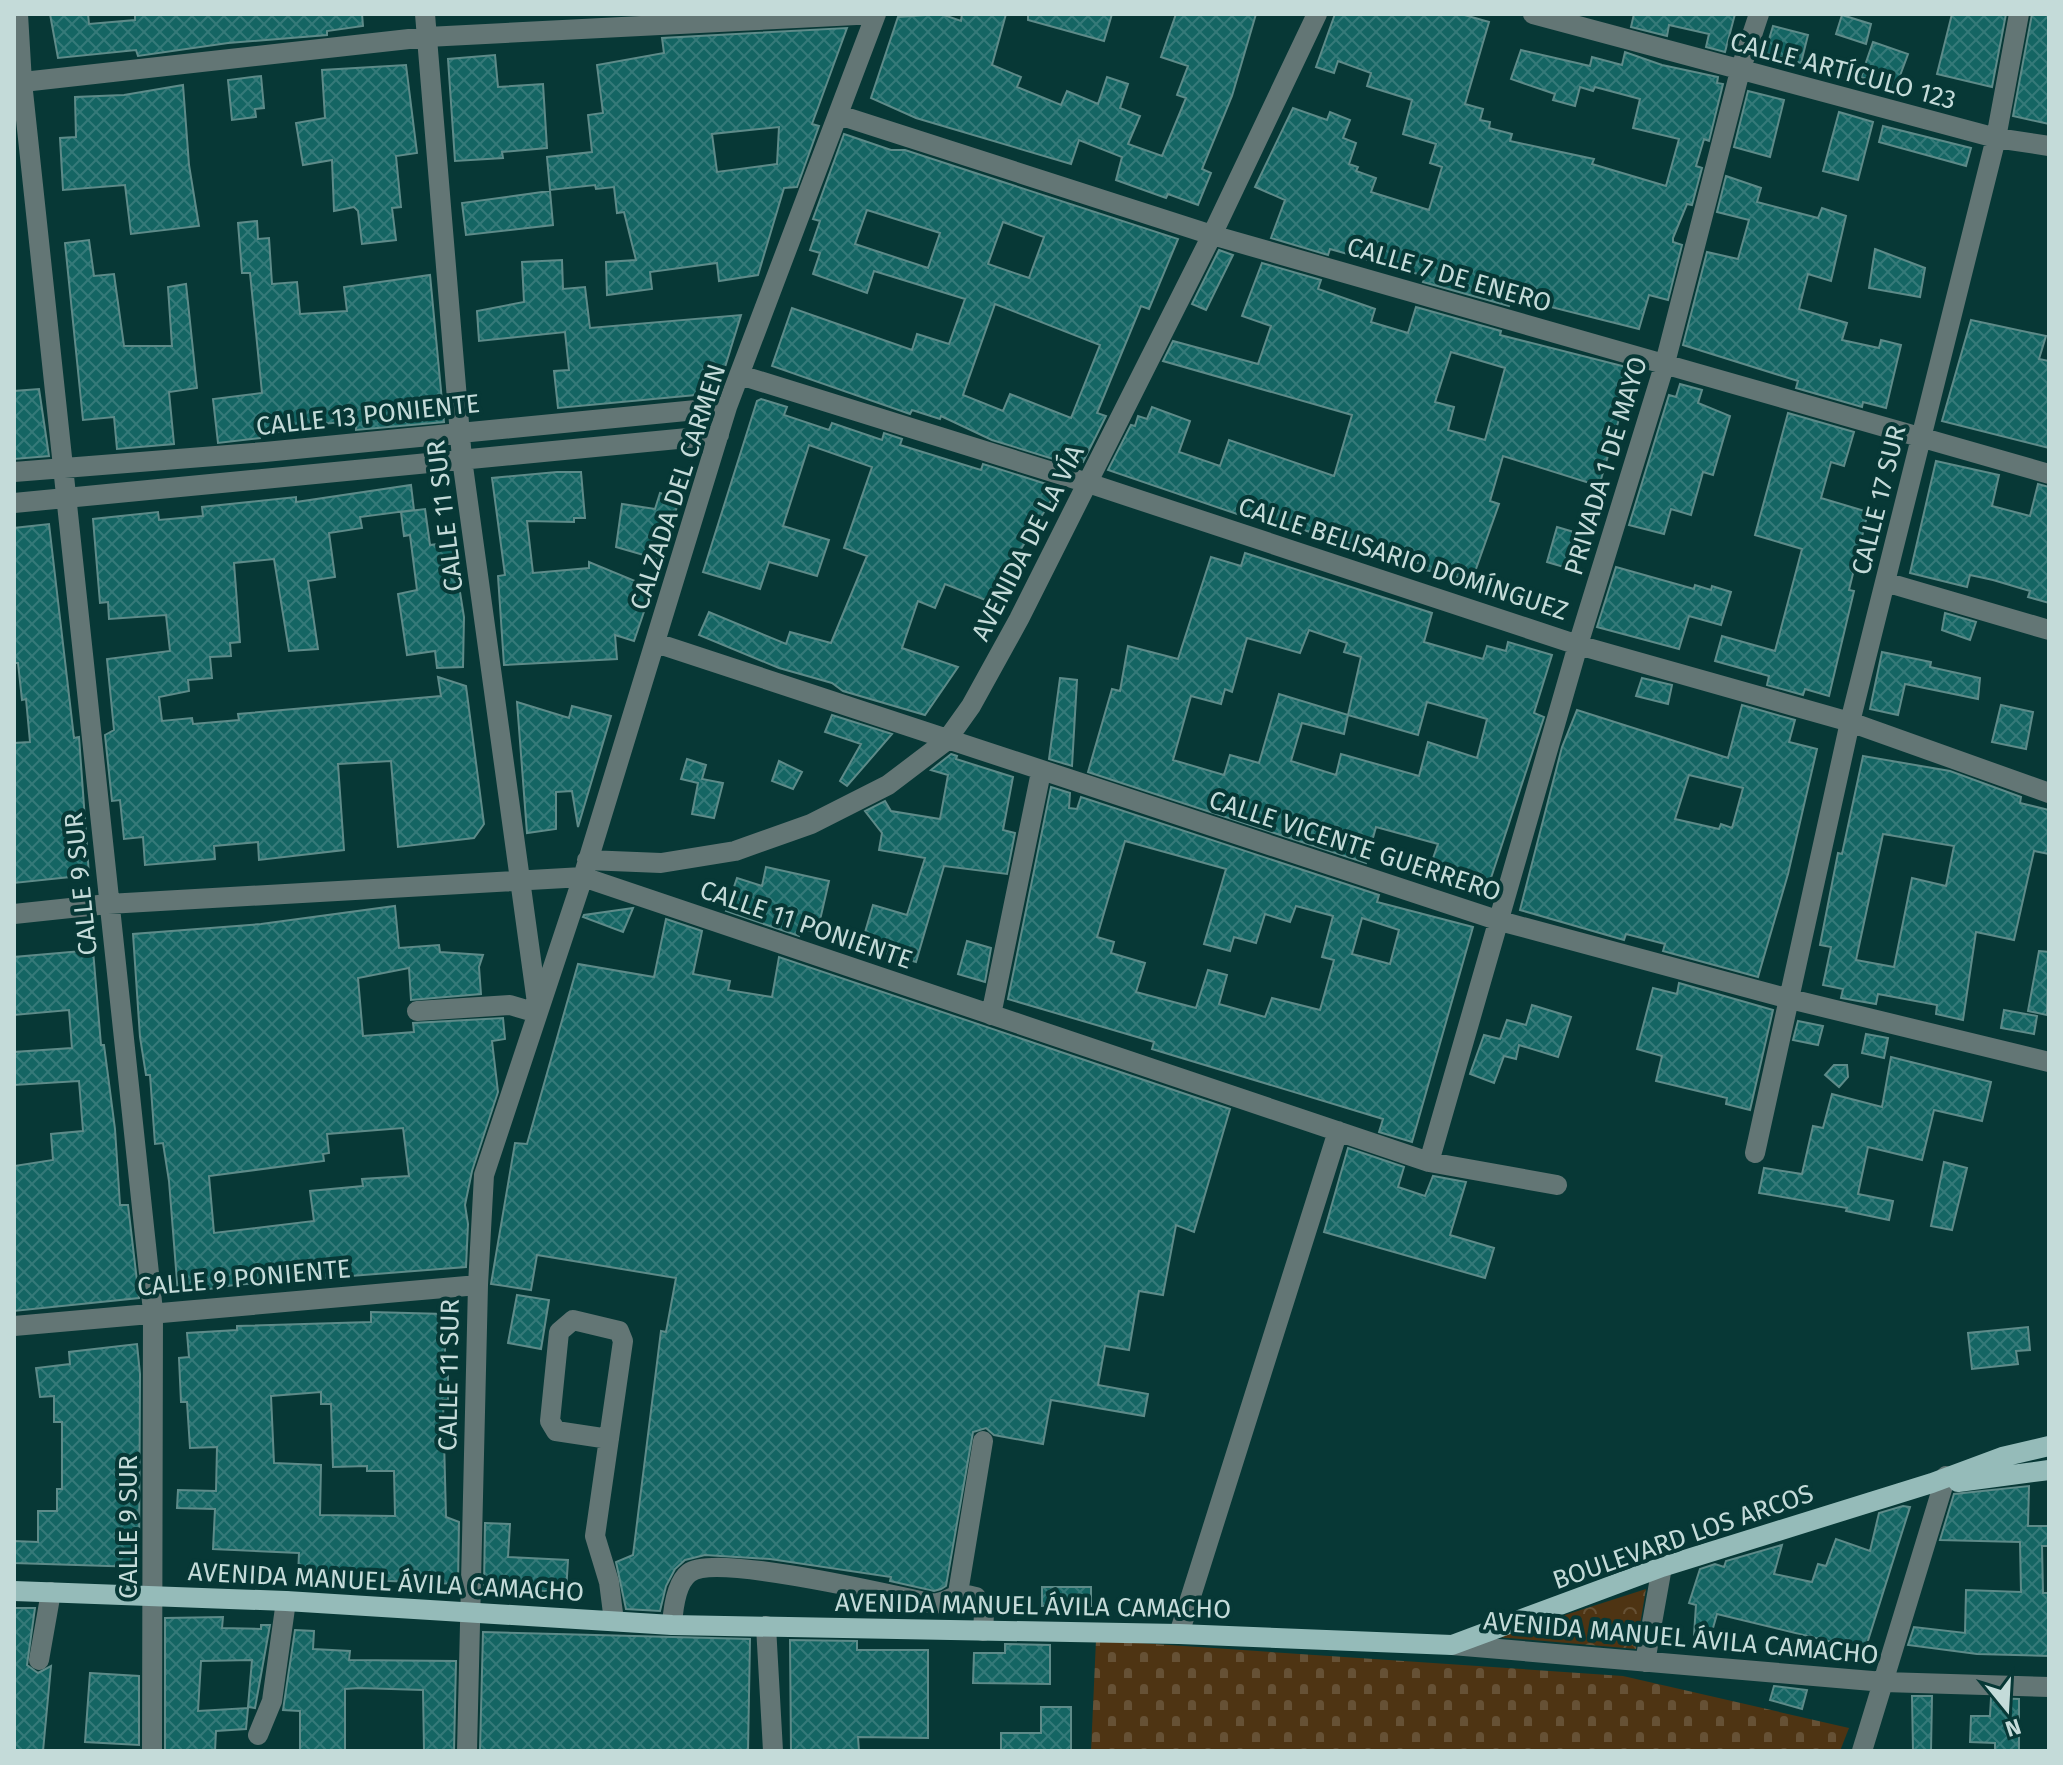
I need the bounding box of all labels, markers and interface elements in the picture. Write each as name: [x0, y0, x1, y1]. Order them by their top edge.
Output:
street label: CALLE ARTÍCULO 123: [1727, 26, 1959, 116]
street label: CALLE 7 DE ENERO: [1343, 231, 1555, 319]
street label: PRIVADA 1 DE MAYO: [1558, 353, 1654, 579]
street label: CALZADA DEL CARMEN: [624, 360, 732, 614]
street label: CALLE 13 PONIENTE: [255, 388, 481, 442]
street label: CALLE 17 SUR: [1845, 422, 1913, 578]
street label: CALLE 11 SUR: [420, 438, 470, 593]
street label: AVENIDA DE LA VÍA: [965, 440, 1091, 646]
street label: CALLE BELISARIO DOMÍNGUEZ: [1234, 491, 1572, 627]
street label: CALLE VICENTE GUERRERO: [1205, 784, 1505, 908]
street label: CALLE 9 SUR: [58, 811, 104, 957]
street label: CALLE 11 PONIENTE: [696, 874, 916, 976]
street label: CALLE 9 PONIENTE: [136, 1253, 352, 1303]
street label: CALLE 11 SUR: [432, 1298, 466, 1451]
street label: CALLE 9 SUR: [113, 1455, 144, 1599]
street label: BOULEVARD LOS ARCOS: [1549, 1478, 1817, 1596]
street label: AVENIDA MANUEL ÁVILA CAMACHO: [187, 1556, 585, 1608]
street label: AVENIDA MANUEL ÁVILA CAMACHO: [835, 1587, 1231, 1625]
street label: AVENIDA MANUEL ÁVILA CAMACHO: [1482, 1605, 1880, 1671]
north arrow: [1967, 1669, 2047, 1749]
text: N: [2002, 1712, 2024, 1743]

